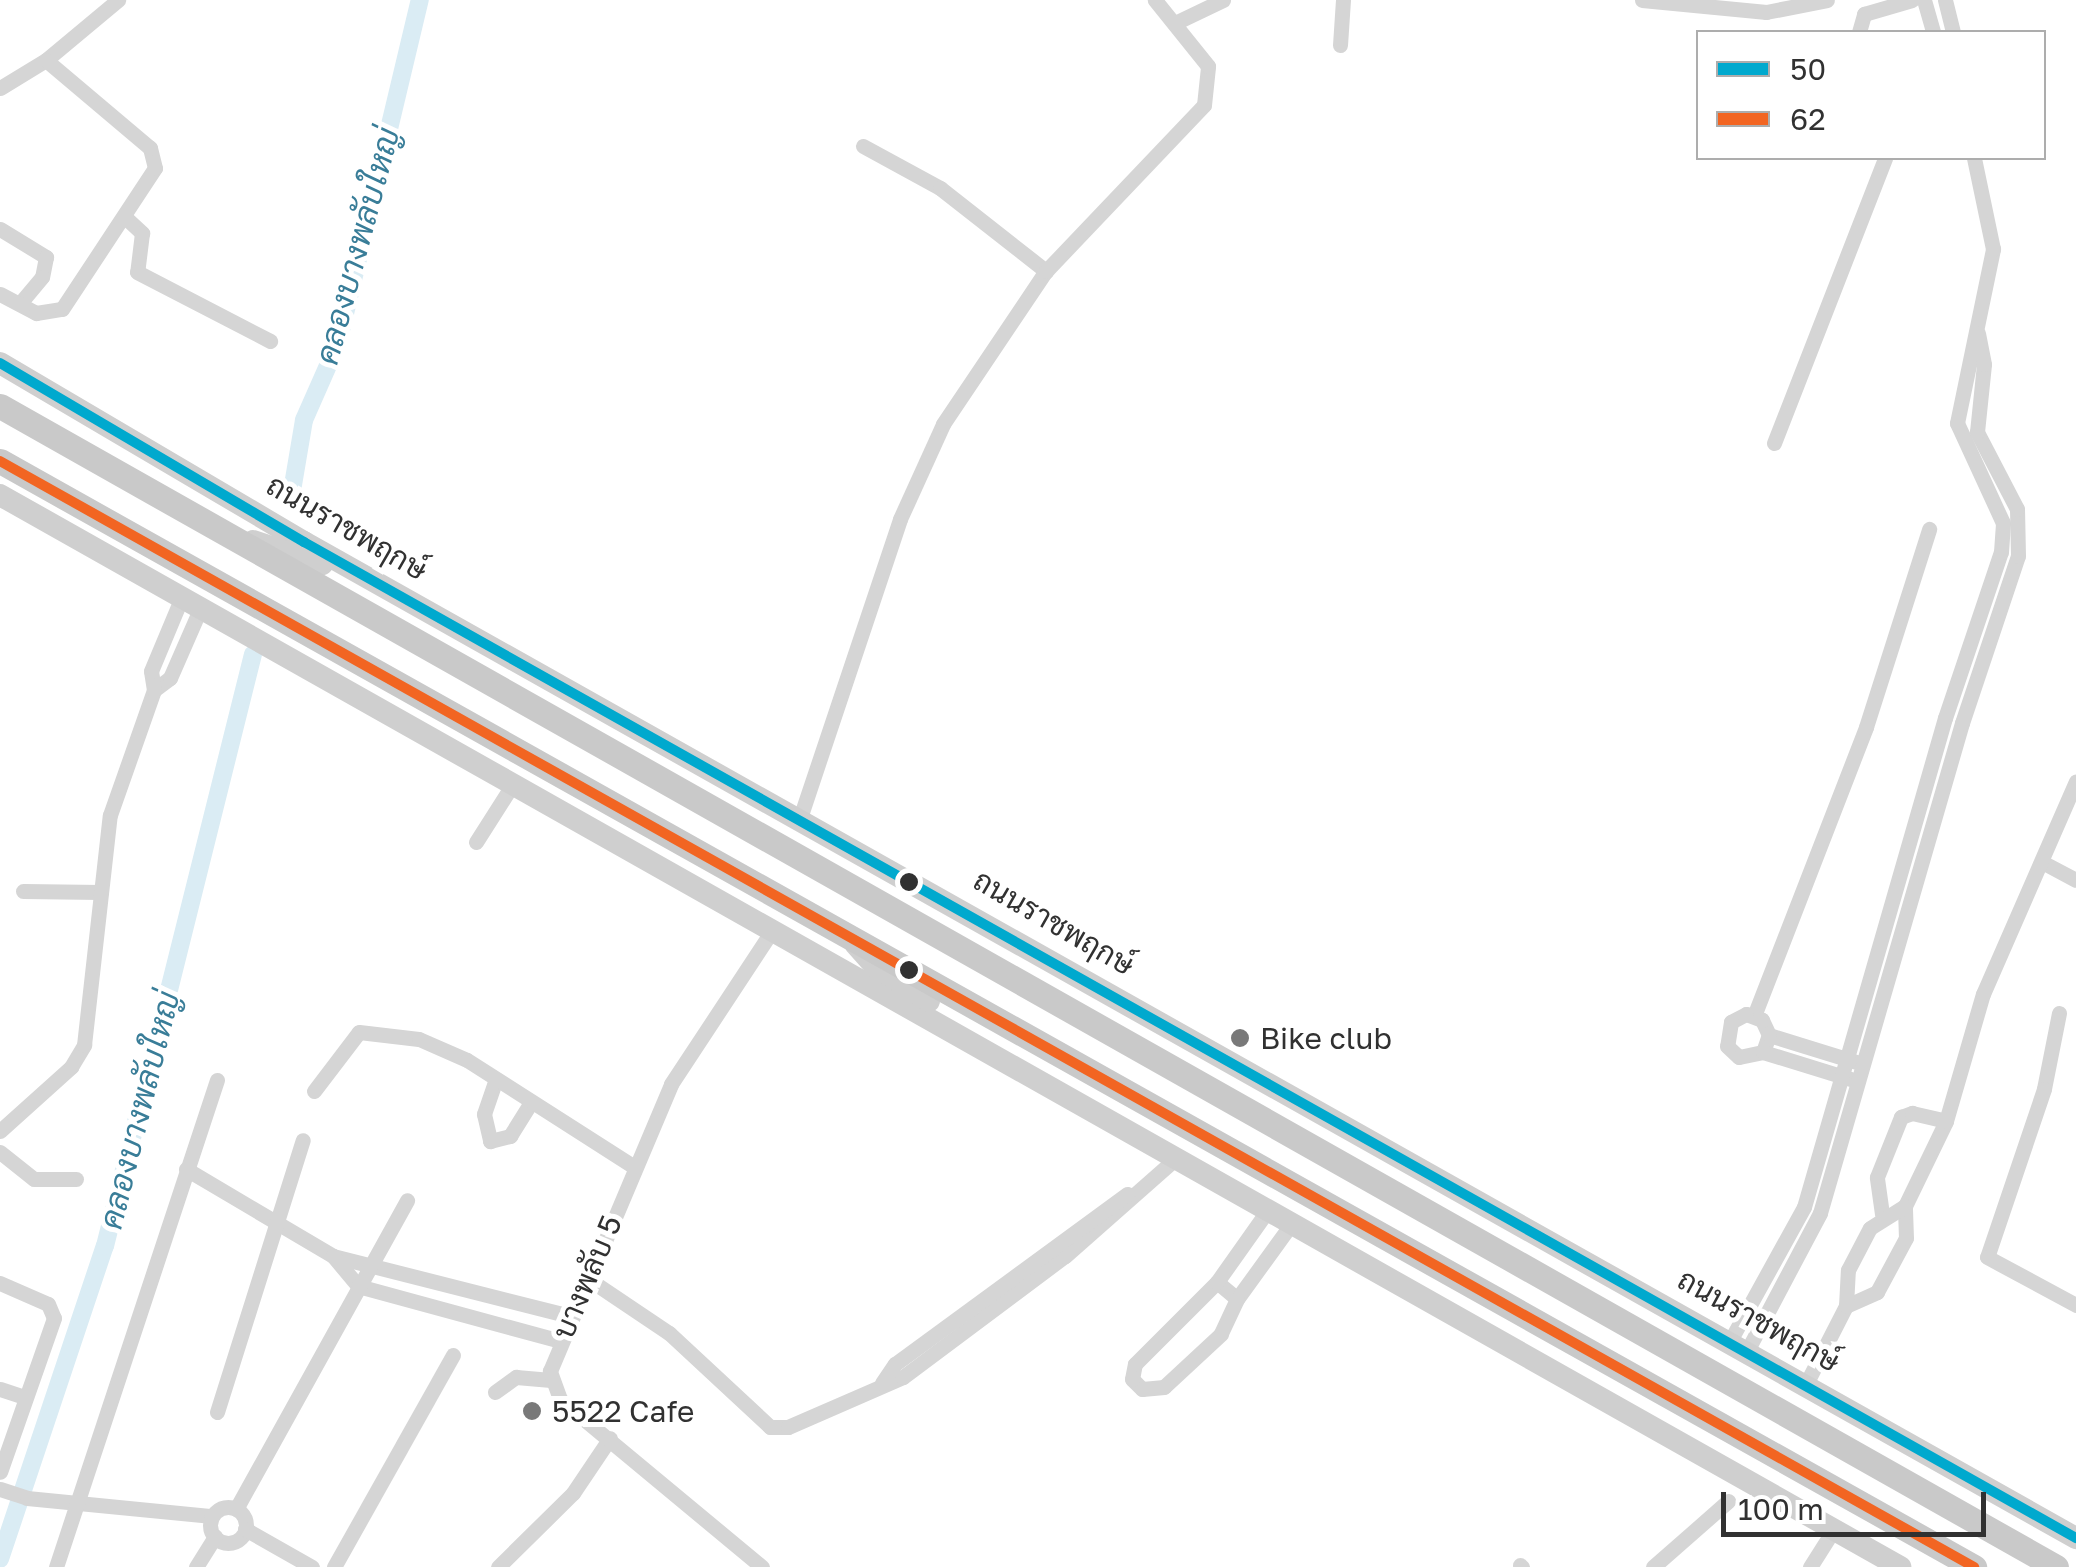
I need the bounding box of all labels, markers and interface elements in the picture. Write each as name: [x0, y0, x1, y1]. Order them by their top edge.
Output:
legend: [1696, 30, 2046, 160]
text: 50: [1790, 51, 1826, 87]
text: 62: [1790, 101, 1826, 137]
water label: คลองบางพลับใหญ่: [307, 123, 407, 369]
street label: ถนนราชพฤกษ์: [260, 467, 434, 587]
street label: ถนนราชพฤกษ์: [967, 862, 1141, 982]
unlabelled marker: [899, 872, 919, 892]
unlabelled marker: [899, 960, 919, 980]
water label: คลองบางพลับใหญ่: [91, 987, 187, 1233]
place label: Bike club: [1260, 1020, 1392, 1056]
marker: Bike club: [1229, 1027, 1251, 1049]
street label: บางพลับ 5: [545, 1210, 629, 1344]
street label: ถนนราชพฤกษ์: [1672, 1261, 1846, 1379]
place label: 5522 Cafe: [552, 1393, 694, 1429]
marker: 5522 Cafe: [521, 1400, 543, 1422]
scale bar: [1726, 1472, 1991, 1534]
text: 100 m: [1738, 1491, 1824, 1527]

